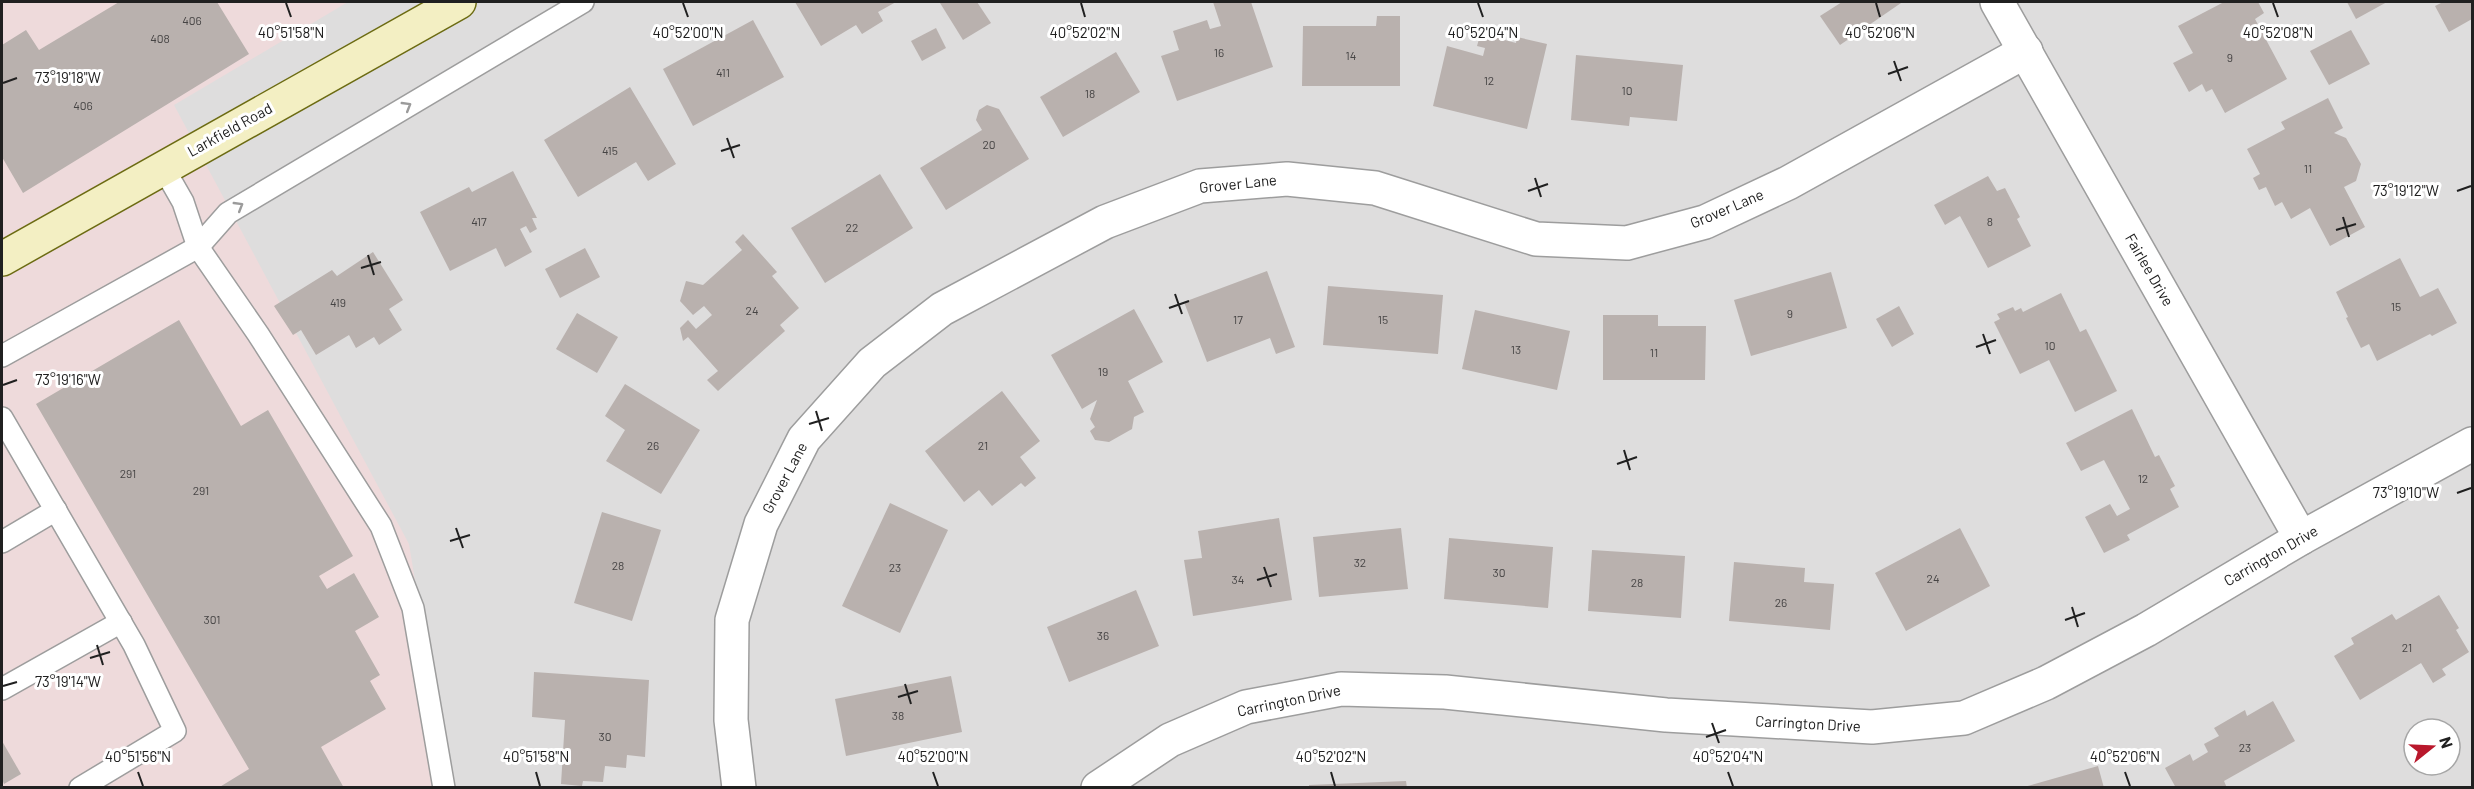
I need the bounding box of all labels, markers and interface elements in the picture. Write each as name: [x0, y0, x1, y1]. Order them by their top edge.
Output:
house number: 406: [182, 13, 202, 27]
text: 40°51'58"N: [258, 23, 324, 41]
text: 40°52'00"N: [652, 23, 724, 41]
text: 40°52'02"N: [1050, 23, 1120, 41]
text: 40°52'04"N: [1448, 23, 1518, 41]
text: 40°52'06"N: [1845, 23, 1915, 41]
text: 40°52'08"N: [2243, 23, 2313, 41]
house number: 408: [150, 31, 170, 45]
house number: 16: [1214, 45, 1224, 59]
house number: 14: [1346, 48, 1356, 62]
house number: 9: [2227, 50, 2233, 64]
house number: 411: [716, 65, 730, 79]
text: 73°19'18"W: [35, 68, 101, 86]
house number: 12: [1484, 73, 1494, 87]
house number: 10: [1622, 83, 1632, 97]
house number: 18: [1085, 86, 1095, 100]
house number: 406: [73, 98, 93, 112]
street label: Larkfield Road: [184, 98, 275, 160]
one-way arrow: [400, 102, 411, 114]
house number: 20: [982, 137, 996, 151]
house number: 415: [602, 143, 618, 157]
house number: 11: [2304, 161, 2312, 175]
street label: Grover Lane: [1198, 170, 1278, 196]
text: 73°19'12"W: [2373, 181, 2439, 199]
street label: Grover Lane: [1687, 185, 1766, 232]
one-way arrow: [233, 202, 243, 214]
house number: 417: [471, 214, 487, 228]
house number: 8: [1987, 214, 1993, 228]
house number: 22: [846, 220, 858, 234]
street label: Fairlee Drive: [2122, 230, 2178, 309]
house number: 419: [330, 295, 346, 309]
house number: 15: [2391, 299, 2401, 313]
house number: 24: [745, 303, 759, 317]
house number: 9: [1787, 306, 1793, 320]
house number: 17: [1233, 312, 1243, 326]
house number: 15: [1378, 312, 1388, 326]
house number: 10: [2045, 338, 2055, 352]
house number: 13: [1511, 342, 1521, 356]
house number: 11: [1650, 345, 1658, 359]
house number: 19: [1098, 364, 1108, 378]
text: 73°19'16"W: [35, 370, 101, 388]
house number: 26: [647, 438, 659, 452]
house number: 21: [978, 438, 988, 452]
street label: Grover Lane: [758, 439, 810, 516]
house number: 291: [120, 466, 136, 480]
house number: 12: [2138, 471, 2148, 485]
house number: 291: [193, 483, 209, 497]
text: 73°19'10"W: [2373, 483, 2439, 501]
street label: Carrington Drive: [2220, 521, 2321, 589]
house number: 32: [1354, 555, 1366, 569]
house number: 28: [612, 558, 624, 572]
house number: 23: [889, 560, 901, 574]
house number: 30: [1493, 565, 1505, 579]
house number: 24: [1926, 571, 1940, 585]
house number: 34: [1232, 572, 1244, 586]
house number: 28: [1631, 575, 1643, 589]
house number: 26: [1775, 595, 1787, 609]
house number: 301: [204, 612, 220, 626]
house number: 36: [1097, 628, 1109, 642]
house number: 21: [2402, 640, 2412, 654]
text: 73°19'14"W: [35, 672, 101, 690]
street label: Carrington Drive: [1235, 680, 1342, 720]
house number: 38: [892, 708, 904, 722]
street label: Carrington Drive: [1755, 711, 1861, 735]
north arrow: [2402, 717, 2462, 777]
house number: 30: [599, 729, 611, 743]
text: N: [2436, 734, 2457, 750]
house number: 23: [2239, 740, 2251, 754]
text: 40°51'56"N: [105, 747, 171, 765]
text: 40°51'58"N: [503, 747, 569, 765]
text: 40°52'00"N: [897, 747, 969, 765]
text: 40°52'02"N: [1296, 747, 1366, 765]
text: 40°52'04"N: [1693, 747, 1763, 765]
text: 40°52'06"N: [2090, 747, 2160, 765]

